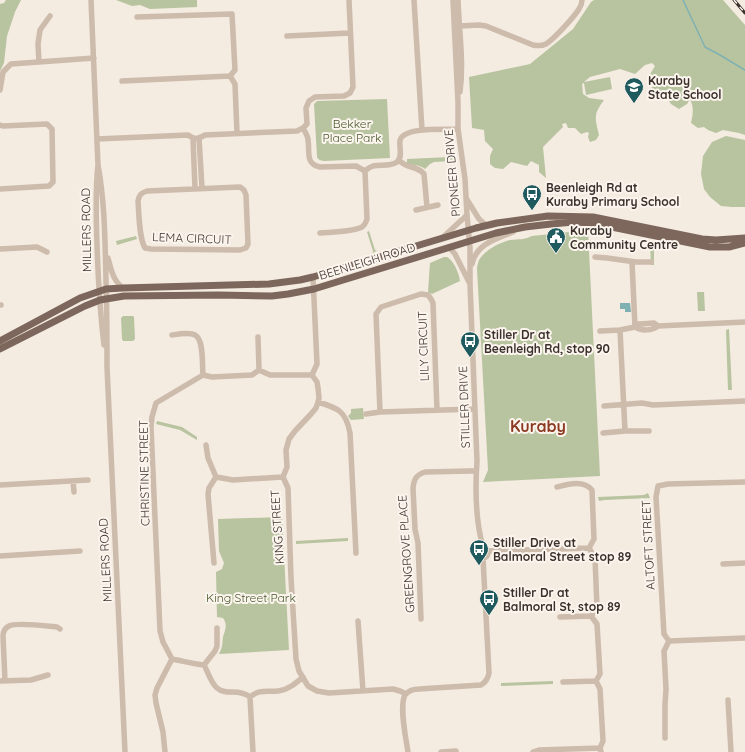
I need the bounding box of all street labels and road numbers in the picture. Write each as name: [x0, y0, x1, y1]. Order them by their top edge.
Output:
street label: PIONEER DRIVE: [441, 129, 463, 217]
street label: MILLERS ROAD: [78, 187, 94, 272]
street label: LEMA CIRCUIT: [152, 229, 232, 247]
street label: BEENLEIGH ROAD: [317, 239, 417, 283]
street label: LILY CIRCUIT: [414, 311, 432, 381]
street label: STILLER DRIVE: [455, 365, 473, 448]
street label: CHRISTINE STREET: [136, 420, 152, 526]
street label: KING STREET: [267, 489, 287, 565]
street label: GREENGROVE PLACE: [394, 494, 418, 613]
street label: ALTOFT STREET: [638, 500, 658, 590]
street label: MILLERS ROAD: [95, 517, 115, 602]

